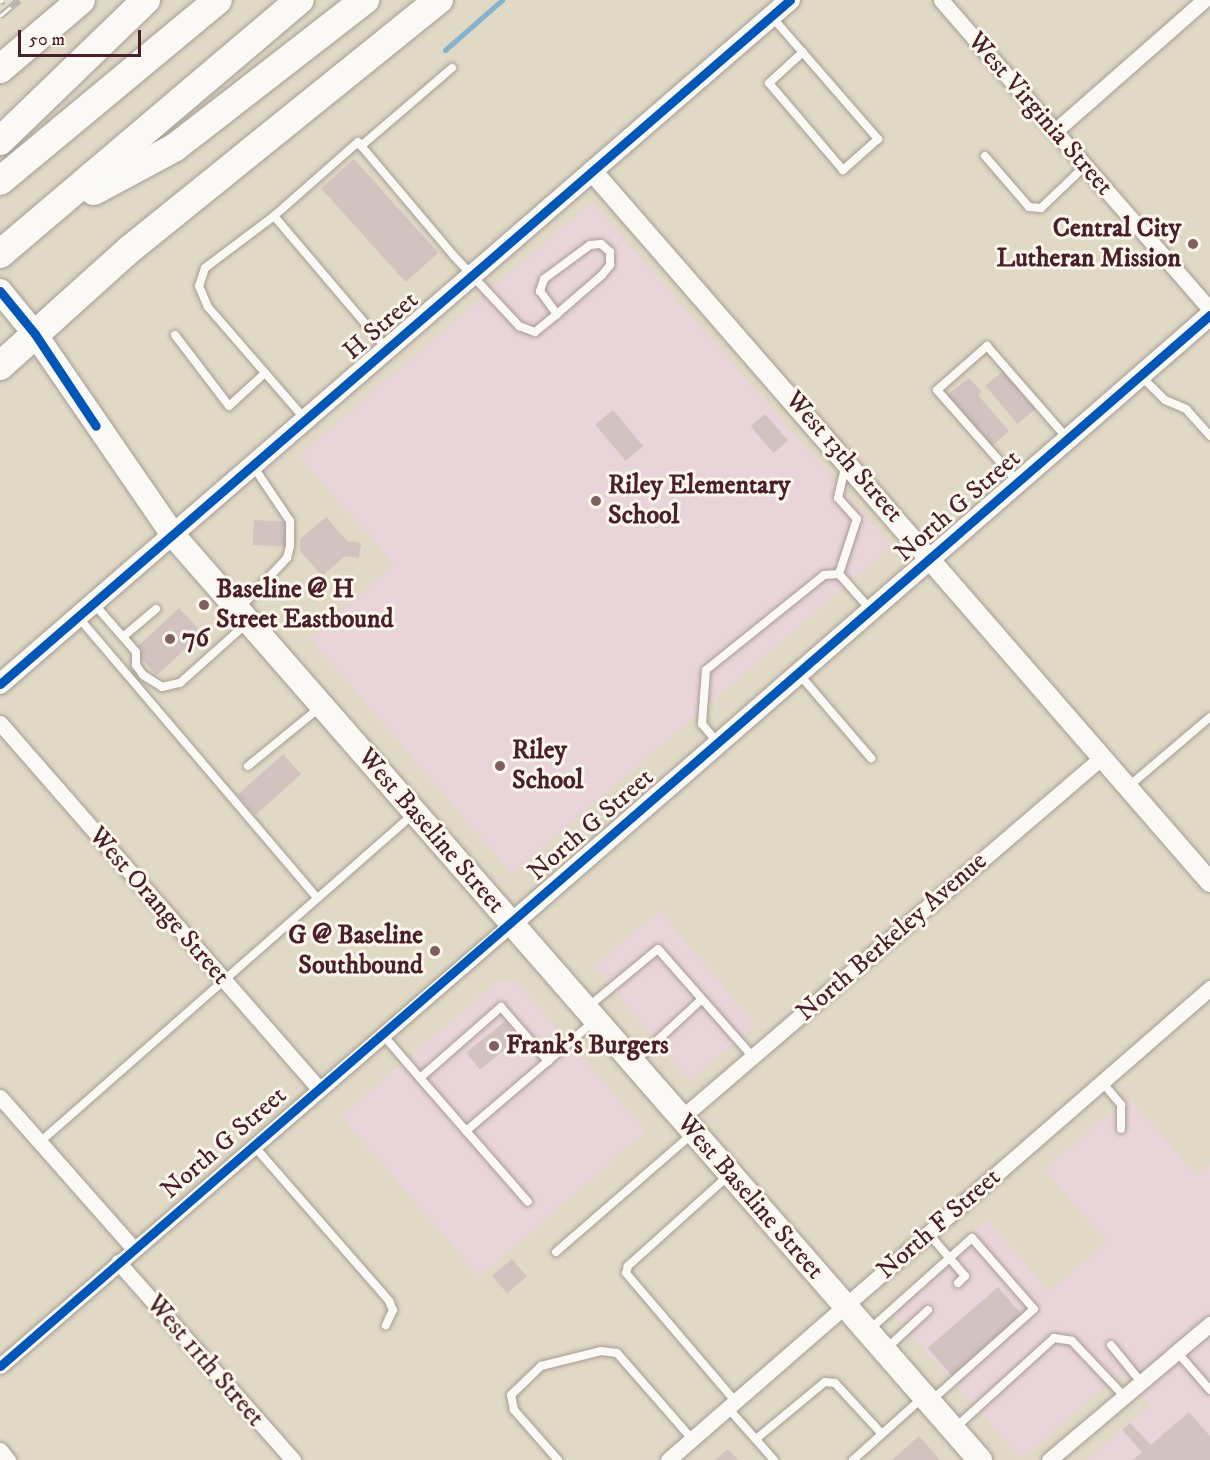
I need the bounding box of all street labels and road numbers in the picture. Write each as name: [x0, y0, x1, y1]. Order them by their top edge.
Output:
street label: West Virginia Street: [961, 26, 1119, 202]
street label: H Street: [337, 285, 425, 367]
street label: West 13th Street: [778, 385, 910, 529]
street label: North G Street: [889, 443, 1027, 569]
street label: West Baseline Street: [351, 742, 511, 920]
street label: North G Street: [522, 762, 660, 888]
street label: West Orange Street: [82, 821, 236, 991]
street label: North Berkeley Avenue: [790, 846, 994, 1028]
street label: North G Street: [155, 1080, 293, 1206]
street label: West Baseline Street: [670, 1108, 830, 1286]
street label: North F Street: [871, 1162, 1007, 1286]
street label: West 11th Street: [139, 1289, 271, 1433]

